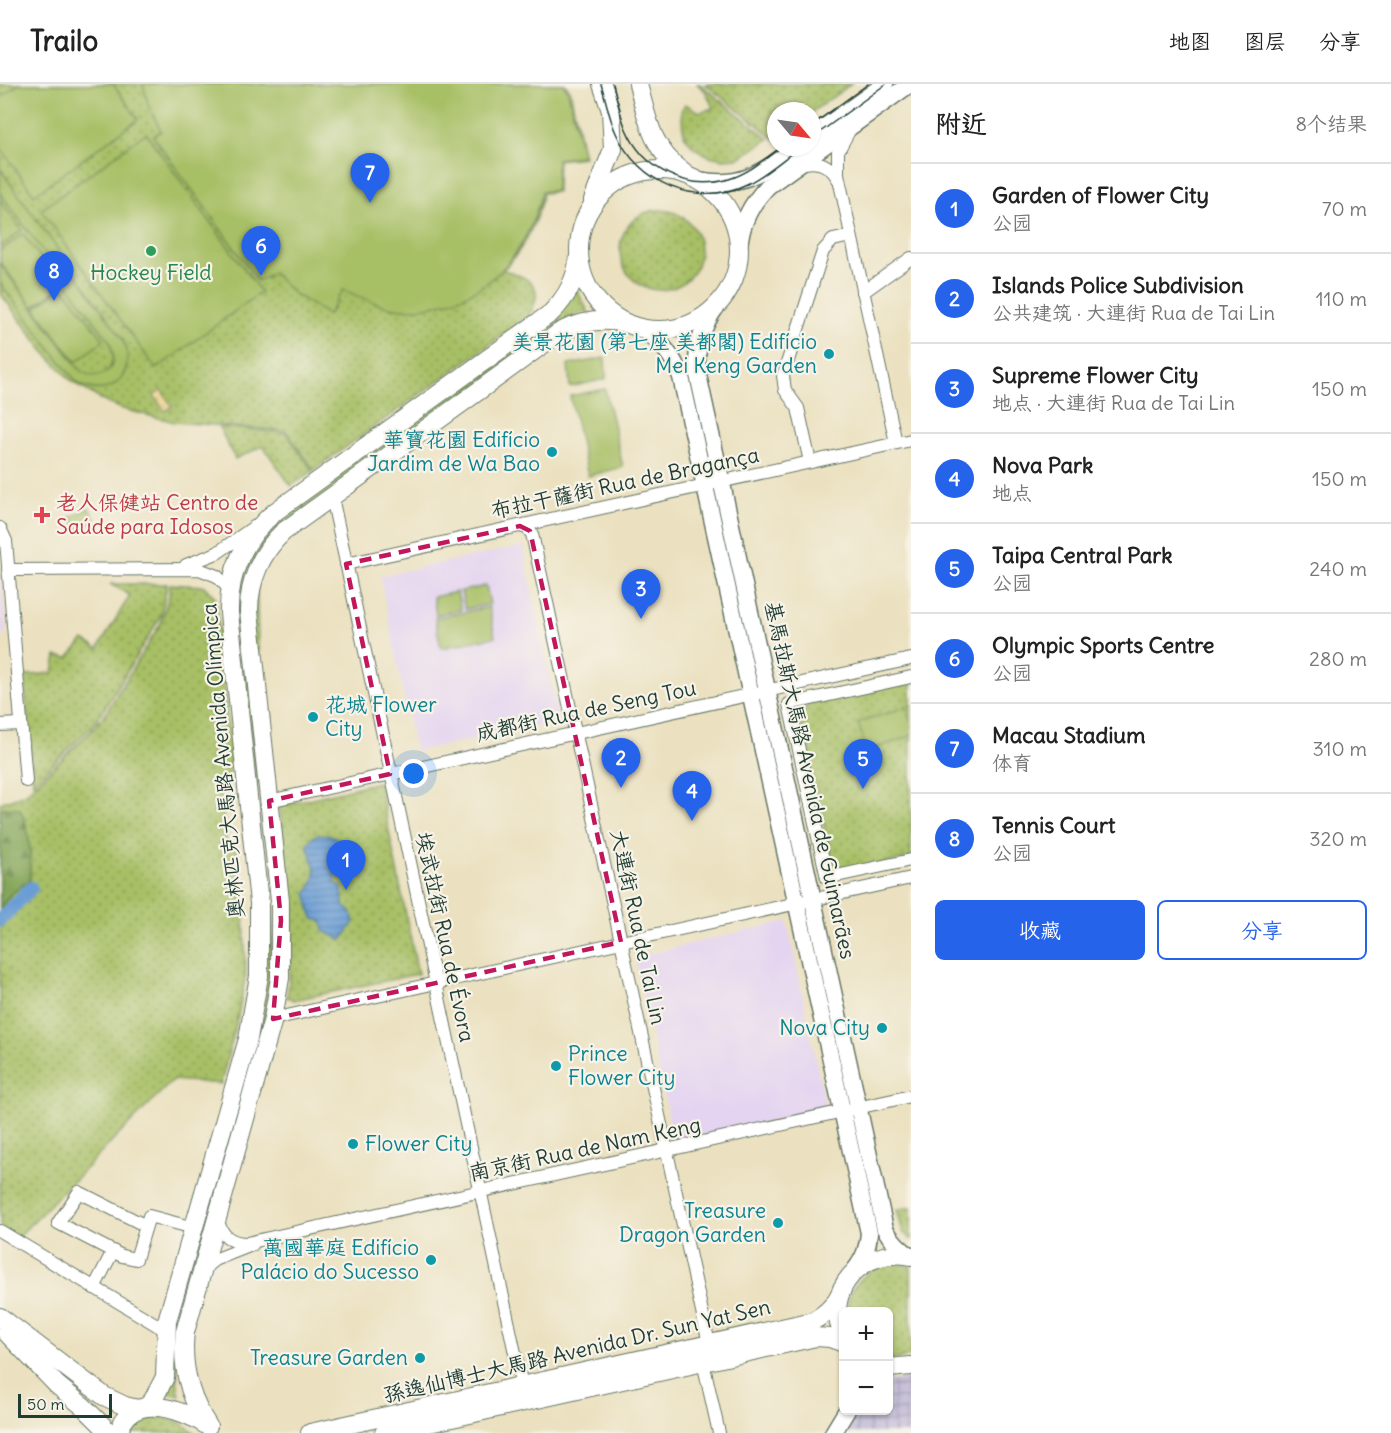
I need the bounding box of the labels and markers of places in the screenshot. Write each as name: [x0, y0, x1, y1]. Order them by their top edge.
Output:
pin: 7: [350, 154, 389, 203]
pin: 6: [242, 226, 280, 276]
marker: Hockey Field: [144, 244, 158, 258]
pin: 8: [34, 252, 74, 301]
place label: Hockey Field: [90, 259, 212, 286]
place label: 美景花園 (第七座 美都閣) Edifício Mei Keng Garden: [511, 328, 817, 379]
marker: 美景花園 (第七座 美都閣) Edifício Mei Keng Garden: [822, 347, 836, 361]
place label: 華寶花園 Edifício Jardim de Wa Bao: [367, 426, 540, 477]
marker: 華寶花園 Edifício Jardim de Wa Bao: [545, 445, 559, 459]
place label: 老人保健站 Centro de Saúde para Idosos: [56, 489, 258, 540]
marker: 老人保健站 Centro de Saúde para Idosos: [33, 506, 51, 524]
pin: 3: [622, 570, 660, 619]
place label: 花城 Flower City: [325, 691, 437, 742]
marker: 花城 Flower City: [306, 710, 320, 724]
pin: 2: [602, 738, 640, 788]
pin: 5: [844, 740, 882, 789]
pin: 4: [672, 772, 712, 821]
pin: 1: [326, 840, 366, 890]
place label: Nova City: [779, 1014, 870, 1041]
marker: Nova City: [875, 1021, 889, 1035]
place label: Prince Flower City: [568, 1040, 675, 1091]
marker: Prince Flower City: [549, 1059, 563, 1073]
place label: Flower City: [365, 1130, 472, 1157]
marker: Flower City: [346, 1137, 360, 1151]
place label: Treasure Dragon Garden: [619, 1197, 766, 1248]
marker: Treasure Dragon Garden: [771, 1216, 785, 1230]
place label: 萬國華庭 Edifício Palácio do Sucesso: [241, 1234, 419, 1285]
marker: 萬國華庭 Edifício Palácio do Sucesso: [424, 1253, 438, 1267]
place label: Treasure Garden: [250, 1344, 408, 1371]
marker: Treasure Garden: [413, 1351, 427, 1365]

